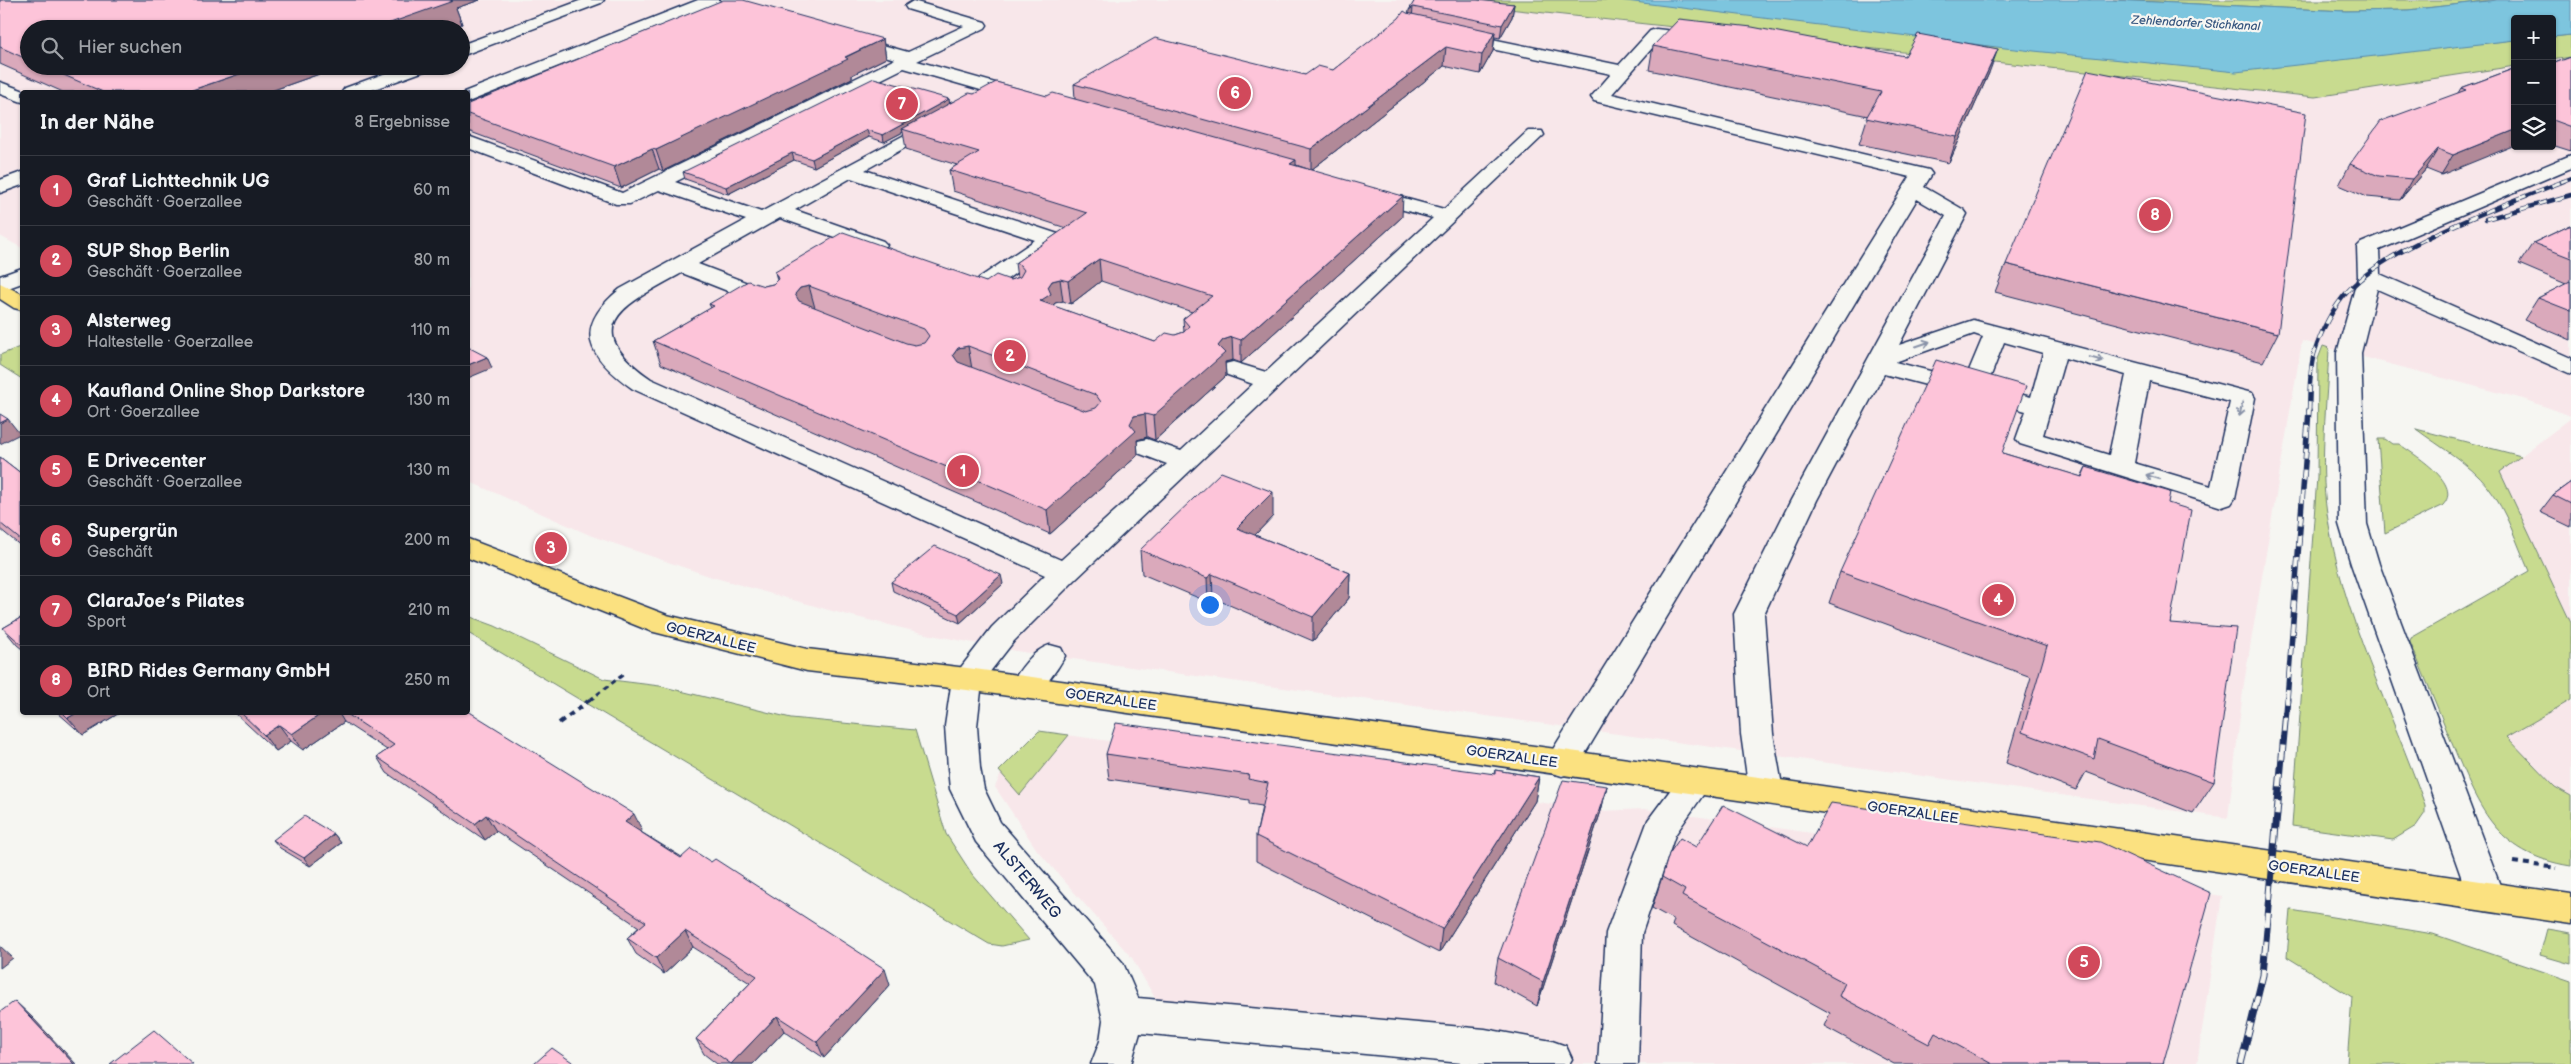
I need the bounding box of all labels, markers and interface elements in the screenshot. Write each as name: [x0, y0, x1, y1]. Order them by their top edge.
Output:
water label: Zehlendorfer Stichkanal: [2130, 13, 2262, 34]
map controls: [2511, 15, 2556, 150]
button: +: [2511, 15, 2556, 60]
search box: [20, 20, 470, 75]
icon: search: [38, 34, 66, 62]
text: Hier suchen: [78, 36, 182, 59]
button: −: [2511, 60, 2556, 105]
pin: 6: [1219, 74, 1251, 112]
pin: 7: [886, 85, 918, 123]
button: layers: [2511, 105, 2556, 150]
text: In der Nähe: [40, 110, 154, 135]
text: 8 Ergebnisse: [354, 113, 450, 132]
text: Graf Lichttechnik UG: [87, 170, 270, 193]
text: 1: [53, 181, 59, 200]
text: 60 m: [413, 181, 450, 200]
text: Geschäft · Goerzallee: [87, 193, 242, 212]
pin: 8: [2139, 196, 2171, 234]
text: SUP Shop Berlin: [87, 240, 230, 263]
text: 2: [51, 251, 61, 270]
text: 80 m: [414, 251, 450, 270]
text: Geschäft · Goerzallee: [87, 263, 242, 282]
text: Alsterweg: [87, 310, 171, 333]
text: 3: [51, 321, 61, 340]
text: 110 m: [411, 321, 450, 340]
text: Haltestelle · Goerzallee: [87, 333, 253, 352]
pin: 2: [994, 337, 1026, 375]
one-way arrow: [1915, 339, 1931, 348]
one-way arrow: [2088, 355, 2104, 364]
text: Kaufland Online Shop Darkstore: [87, 380, 365, 403]
text: 4: [51, 391, 61, 410]
text: 130 m: [407, 391, 450, 410]
one-way arrow: [2236, 400, 2245, 416]
text: Ort · Goerzallee: [87, 403, 200, 422]
text: E Drivecenter: [87, 450, 206, 473]
pin: 1: [947, 452, 979, 490]
text: 5: [51, 461, 61, 480]
text: 130 m: [407, 461, 450, 480]
one-way arrow: [2146, 472, 2162, 482]
text: Geschäft · Goerzallee: [87, 473, 242, 492]
text: Supergrün: [87, 520, 178, 543]
pin: 3: [535, 529, 567, 567]
text: 6: [51, 531, 61, 550]
text: 200 m: [404, 531, 450, 550]
text: Geschäft: [87, 543, 153, 562]
pin: 4: [1982, 581, 2014, 619]
text: ClaraJoe’s Pilates: [87, 590, 244, 613]
your location: [1197, 592, 1223, 618]
text: 7: [52, 601, 60, 620]
text: 210 m: [408, 601, 450, 620]
text: Sport: [87, 613, 126, 632]
street label: GOERZALLEE: [664, 618, 758, 657]
text: BIRD Rides Germany GmbH: [87, 660, 331, 683]
text: 8: [51, 671, 61, 690]
text: 250 m: [404, 671, 450, 690]
text: Ort: [87, 683, 110, 702]
street label: GOERZALLEE: [1064, 685, 1158, 714]
street label: GOERZALLEE: [1465, 742, 1559, 771]
street label: GOERZALLEE: [1866, 798, 1960, 827]
street label: ALSTERWEG: [989, 837, 1065, 923]
street label: GOERZALLEE: [2267, 857, 2361, 886]
pin: 5: [2068, 943, 2100, 981]

